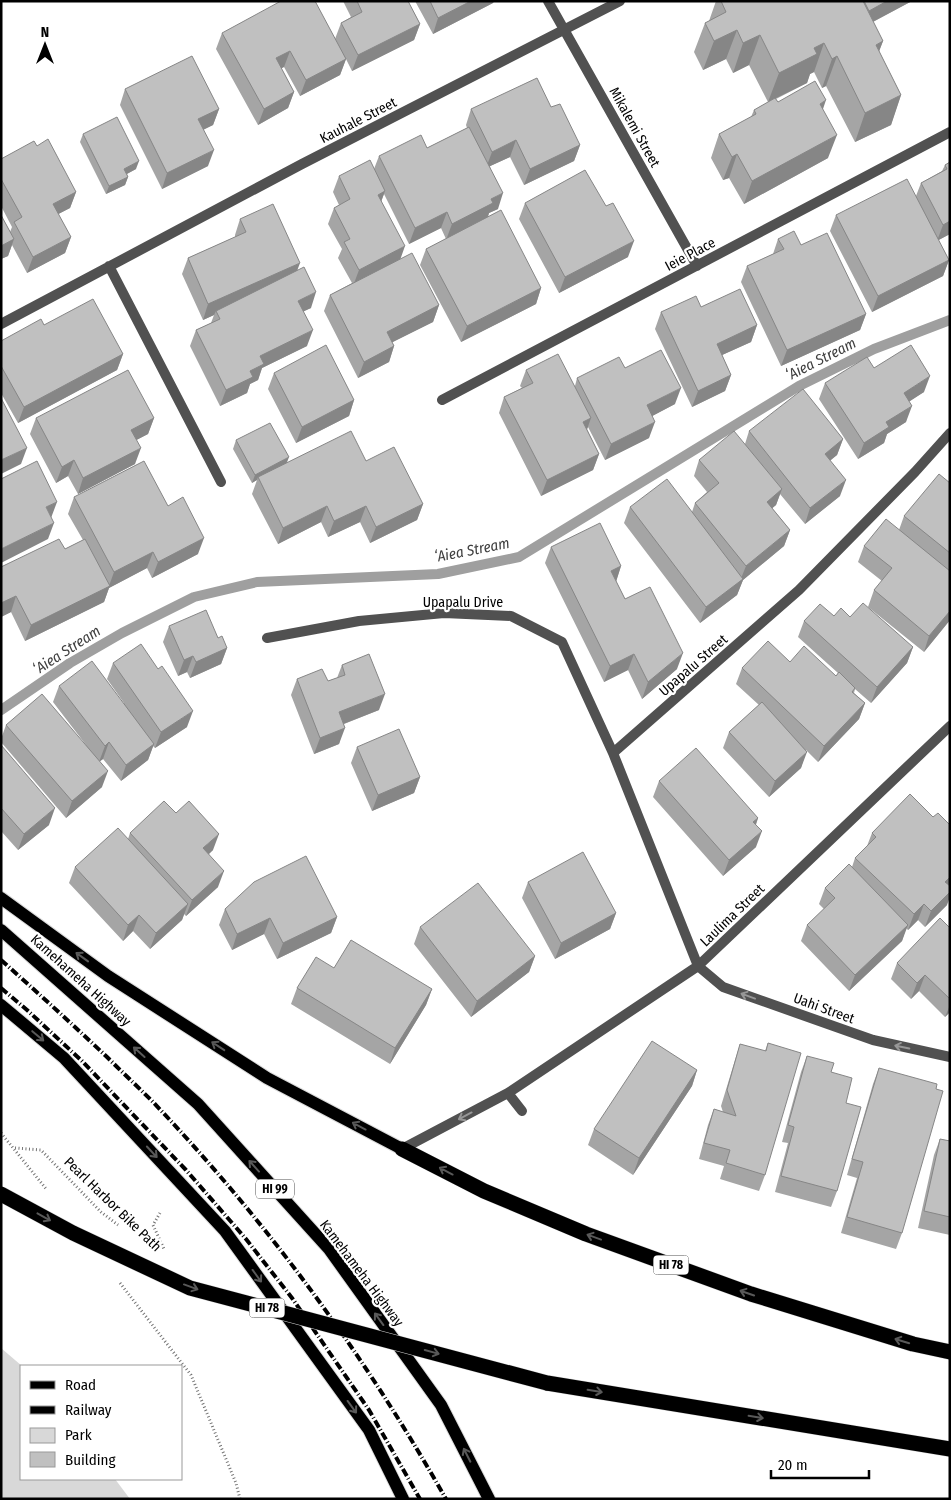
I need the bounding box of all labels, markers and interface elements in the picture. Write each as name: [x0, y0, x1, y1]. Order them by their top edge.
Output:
north arrow: [20, 20, 70, 70]
text: N: [41, 24, 49, 41]
street label: Mikalemi Street: [606, 84, 664, 171]
street label: Kauhale Street: [317, 94, 400, 147]
street label: Ieie Place: [662, 234, 718, 275]
water label: ʻAiea Stream: [783, 334, 859, 384]
water label: ʻAiea Stream: [433, 534, 511, 566]
street label: Upapalu Drive: [423, 594, 503, 611]
water label: ʻAiea Stream: [30, 622, 104, 678]
street label: Upapalu Street: [656, 631, 731, 700]
street label: Laulima Street: [697, 880, 768, 950]
street label: Kamehameha Highway: [27, 931, 135, 1030]
one-way arrow: [75, 952, 89, 962]
street label: Uahi Street: [791, 990, 857, 1027]
one-way arrow: [741, 991, 756, 1000]
one-way arrow: [32, 1031, 45, 1042]
one-way arrow: [211, 1041, 225, 1051]
one-way arrow: [894, 1041, 910, 1051]
one-way arrow: [133, 1046, 146, 1058]
one-way arrow: [457, 1111, 472, 1121]
one-way arrow: [352, 1121, 367, 1130]
one-way arrow: [146, 1146, 158, 1159]
street label: Pearl Harbor Bike Path: [60, 1153, 165, 1255]
one-way arrow: [248, 1160, 260, 1173]
one-way arrow: [439, 1166, 454, 1175]
road number: HI 99: [256, 1180, 294, 1198]
one-way arrow: [36, 1213, 51, 1222]
street label: Kamehameha Highway: [316, 1217, 408, 1331]
one-way arrow: [587, 1232, 603, 1241]
road number: HI 78: [654, 1256, 688, 1274]
one-way arrow: [252, 1269, 262, 1283]
one-way arrow: [182, 1283, 198, 1292]
one-way arrow: [739, 1287, 755, 1297]
road number: HI 78: [250, 1299, 284, 1318]
one-way arrow: [374, 1312, 384, 1326]
one-way arrow: [895, 1335, 911, 1345]
one-way arrow: [423, 1348, 439, 1357]
legend: [20, 1365, 182, 1480]
text: Road: [65, 1376, 96, 1394]
one-way arrow: [587, 1386, 603, 1396]
one-way arrow: [347, 1400, 357, 1414]
text: Railway: [65, 1401, 112, 1419]
one-way arrow: [747, 1412, 763, 1422]
text: Park: [65, 1426, 92, 1444]
one-way arrow: [462, 1448, 472, 1463]
scale bar: [771, 1448, 868, 1480]
text: Building: [65, 1451, 116, 1469]
text: 20 m: [778, 1456, 808, 1474]

